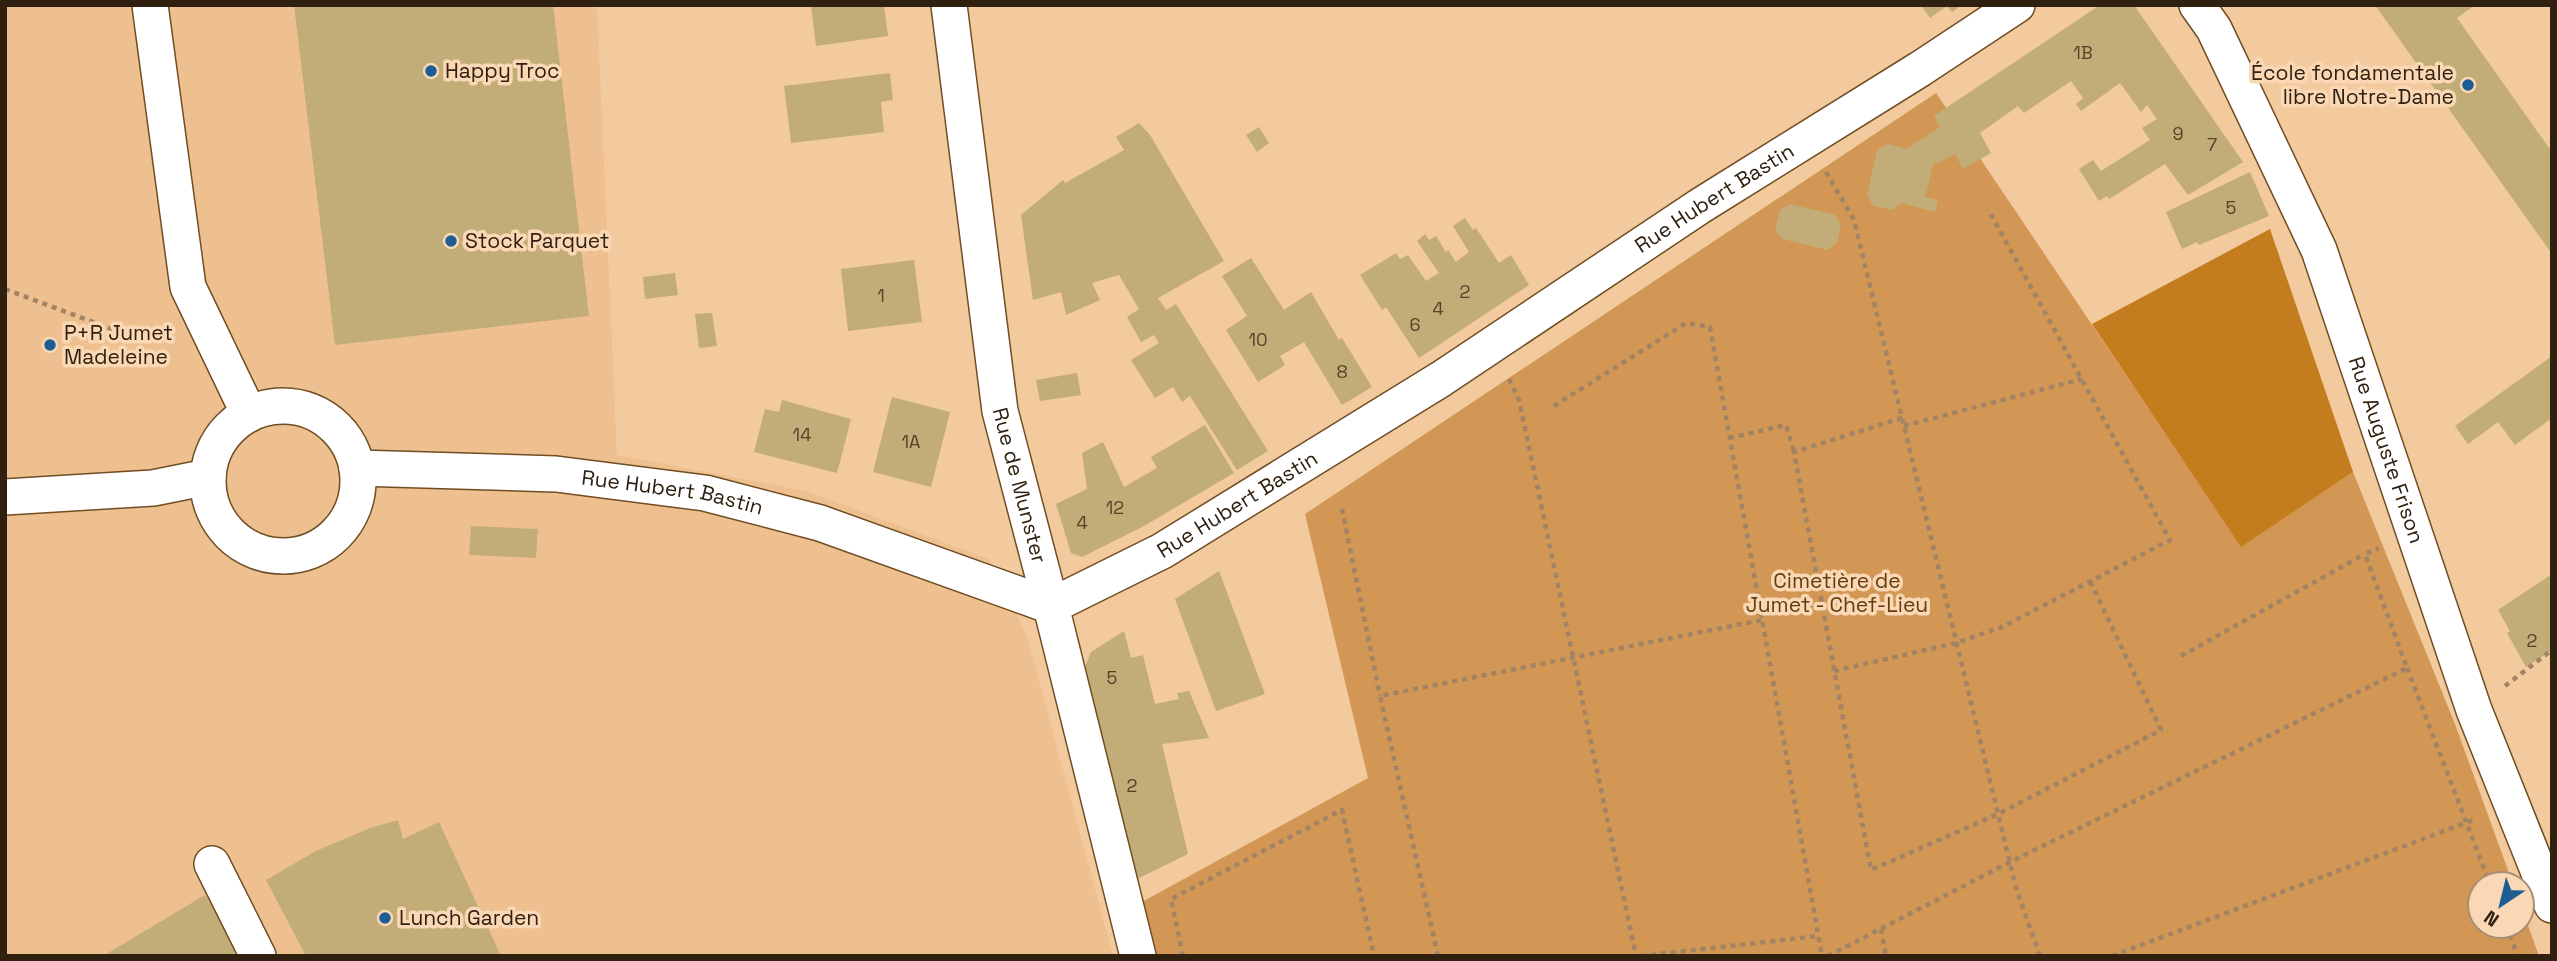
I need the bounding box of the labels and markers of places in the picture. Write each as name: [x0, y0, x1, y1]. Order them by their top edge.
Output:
place label: Happy Troc: [445, 57, 559, 84]
place label: École fondamentale libre Notre-Dame: [2251, 59, 2454, 110]
marker: Happy Troc: [423, 63, 439, 79]
marker: École fondamentale libre Notre-Dame: [2460, 77, 2476, 93]
place label: Stock Parquet: [465, 227, 609, 254]
marker: Stock Parquet: [443, 233, 459, 249]
place label: P+R Jumet Madeleine: [64, 319, 173, 370]
marker: P+R Jumet Madeleine: [42, 337, 58, 353]
place label: Lunch Garden: [399, 904, 539, 931]
marker: Lunch Garden: [377, 910, 393, 926]

